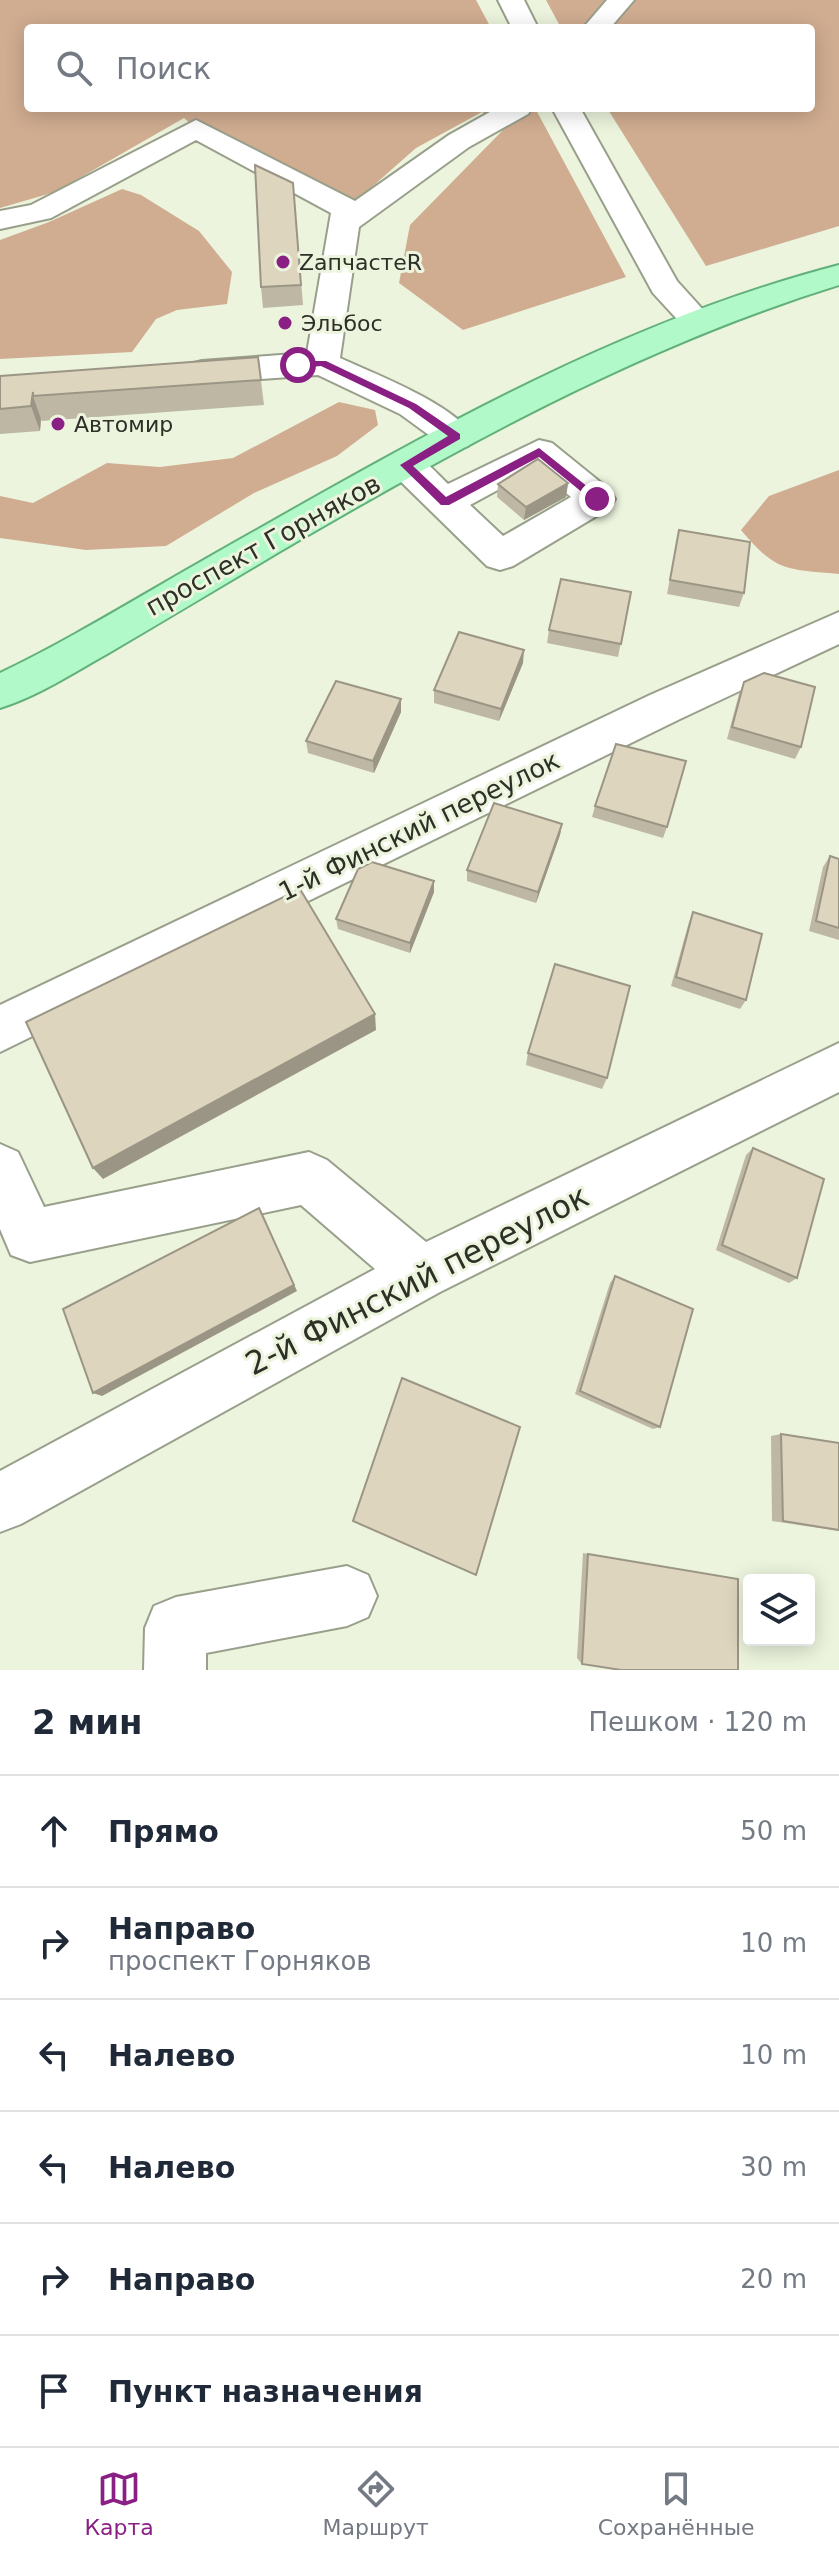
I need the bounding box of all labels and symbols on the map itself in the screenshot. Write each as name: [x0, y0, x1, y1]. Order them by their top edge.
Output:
place label: ZапчастеR: [299, 250, 422, 275]
marker: ZапчастеR: [274, 253, 292, 271]
place label: Эльбос: [301, 311, 383, 336]
marker: Эльбос: [276, 314, 294, 332]
route start: [280, 347, 316, 383]
place label: Автомир: [74, 412, 173, 437]
marker: Автомир: [49, 415, 67, 433]
street label: проспект Горняков: [140, 468, 386, 622]
route end: [579, 481, 615, 517]
street label: 1-й Финский переулок: [274, 745, 564, 907]
street label: 2-й Финский переулок: [239, 1177, 595, 1383]

